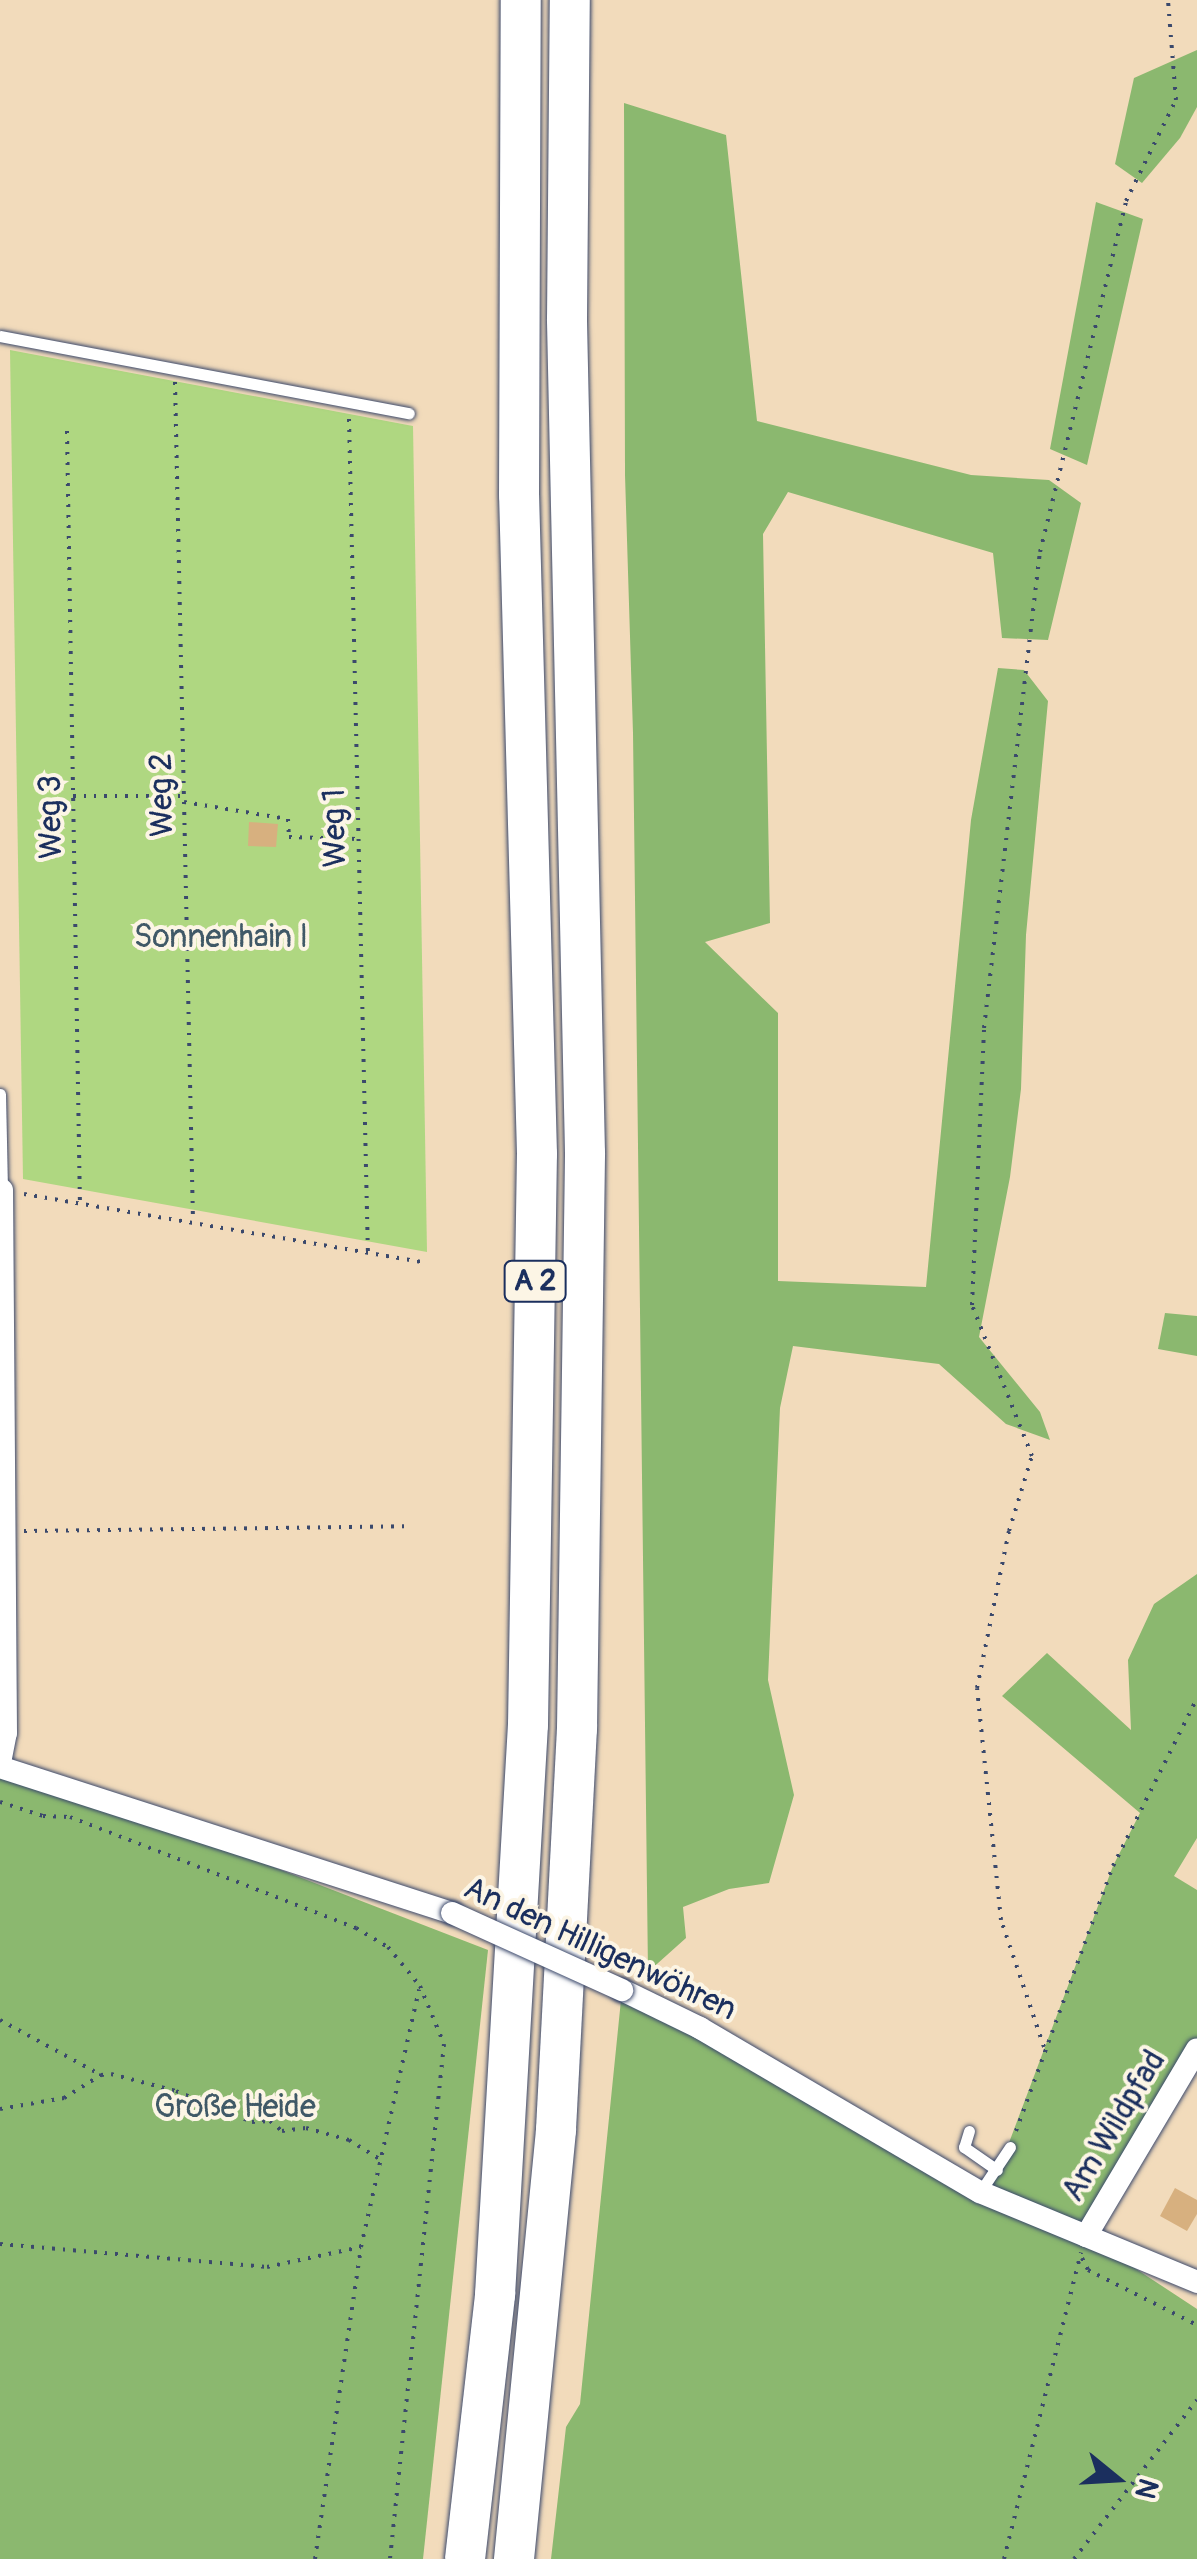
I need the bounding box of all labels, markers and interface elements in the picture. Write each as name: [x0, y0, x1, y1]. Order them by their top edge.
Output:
street label: Weg 2: [142, 753, 182, 837]
street label: Weg 3: [31, 775, 71, 859]
street label: Weg 1: [315, 788, 355, 868]
park label: Sonnenhain I: [134, 918, 308, 956]
road number: A 2: [502, 1256, 568, 1306]
street label: An den Hilligenwöhren: [458, 1869, 742, 2029]
street label: Am Wildpfad: [1054, 2044, 1174, 2208]
park label: Große Heide: [154, 2088, 316, 2126]
north arrow: [1067, 2429, 1167, 2529]
text: N: [1126, 2474, 1166, 2503]

